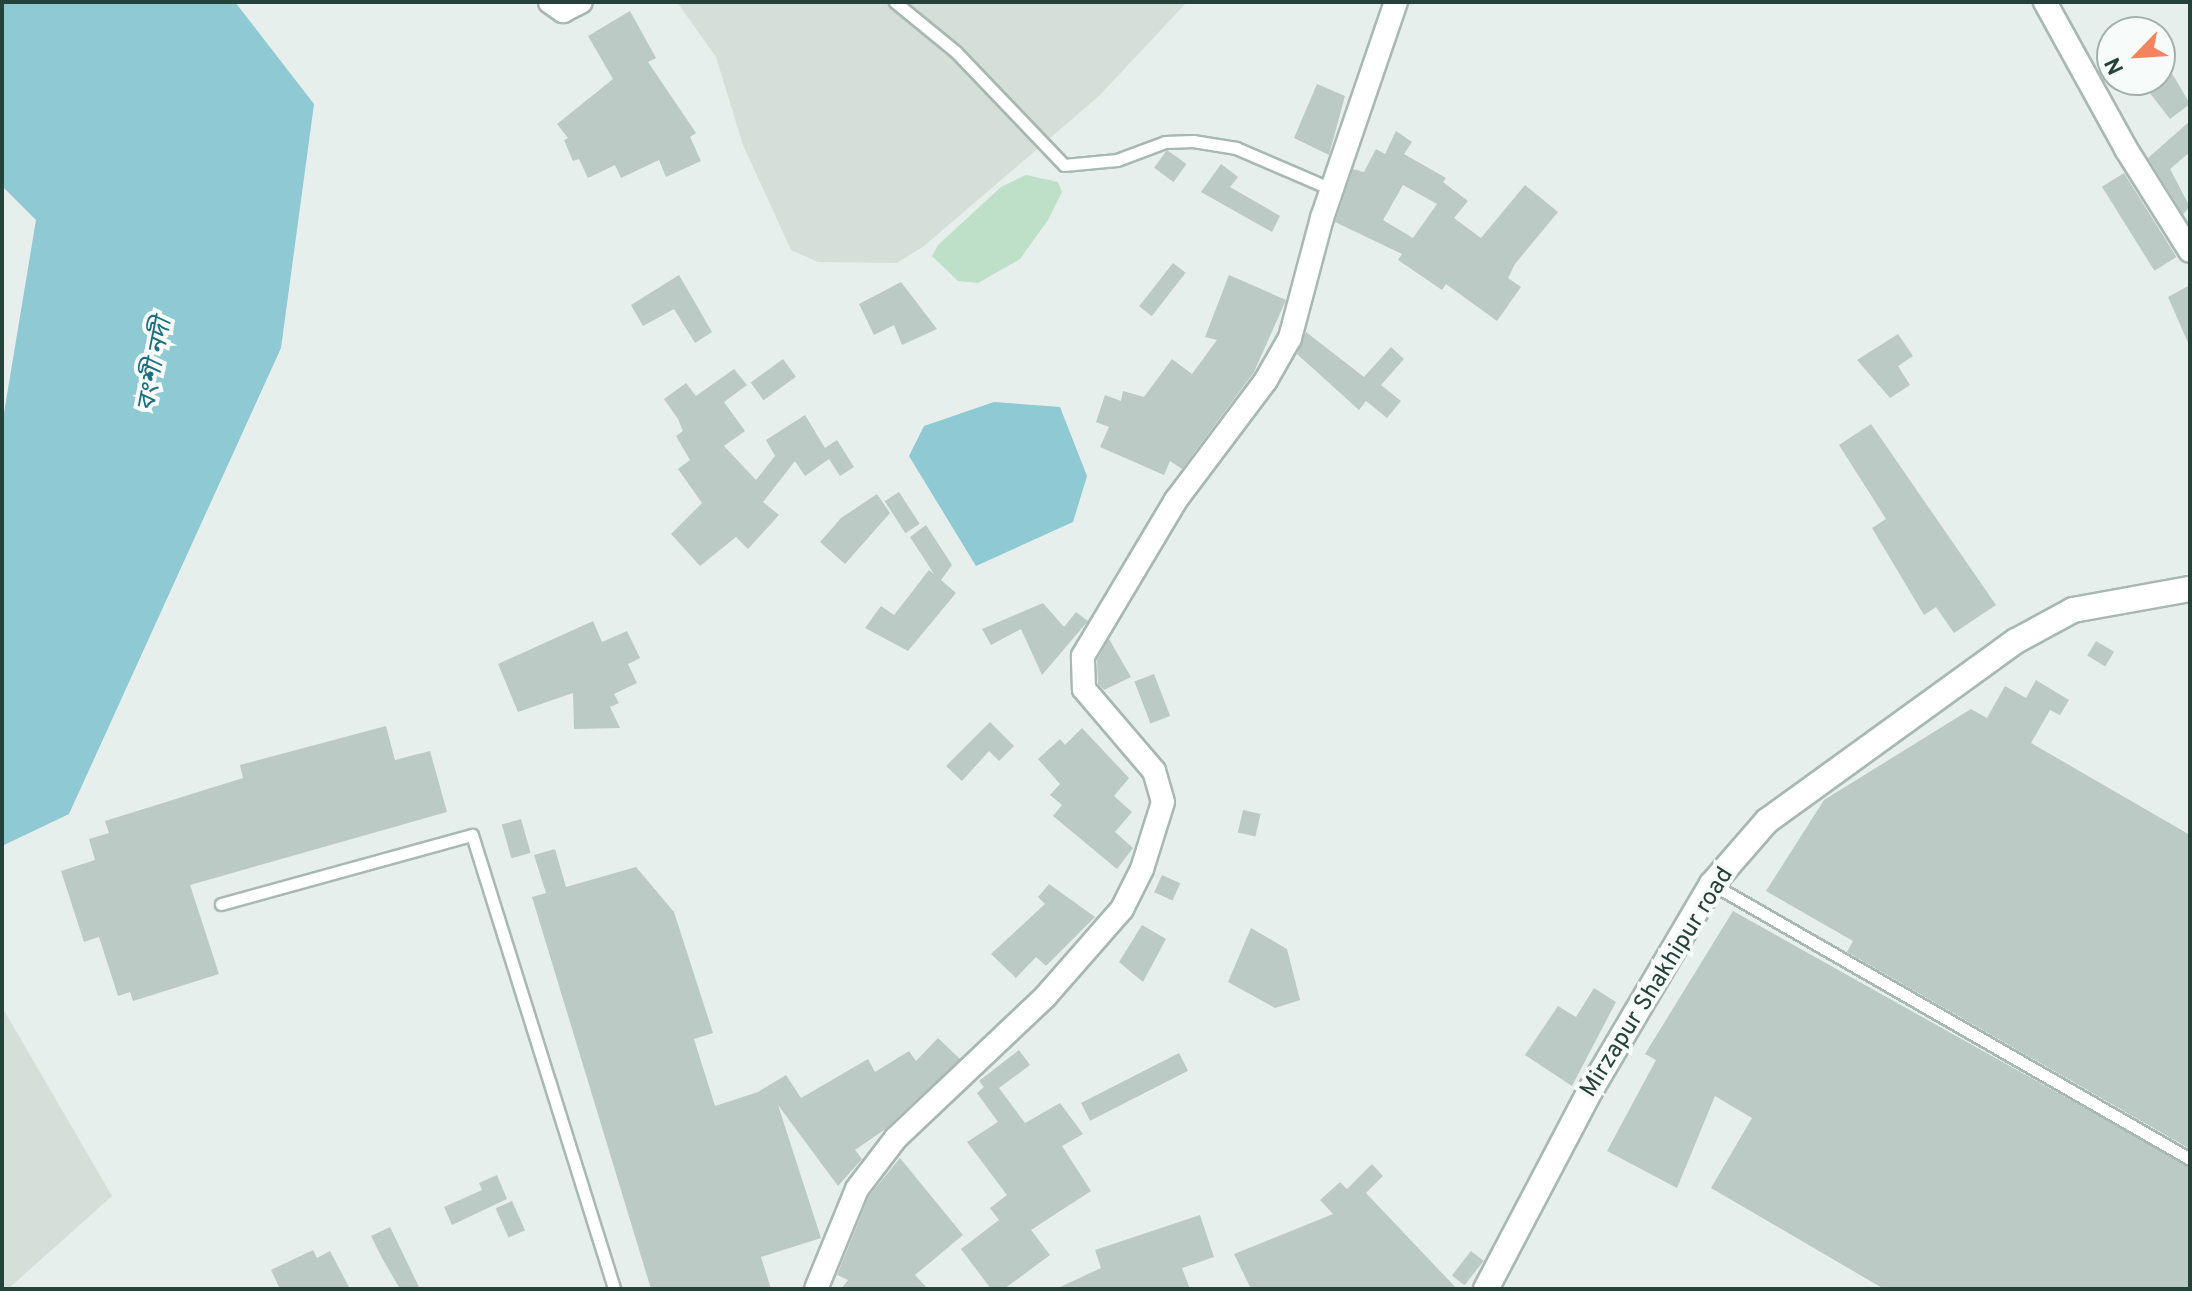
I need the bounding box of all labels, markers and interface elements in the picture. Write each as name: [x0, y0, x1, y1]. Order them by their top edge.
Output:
north arrow: [2096, 16, 2176, 96]
text: N: [2100, 53, 2131, 78]
water label: বংশী নদী: [132, 316, 180, 414]
street label: Mirzapur Shakhipur road: [1575, 863, 1741, 1103]

